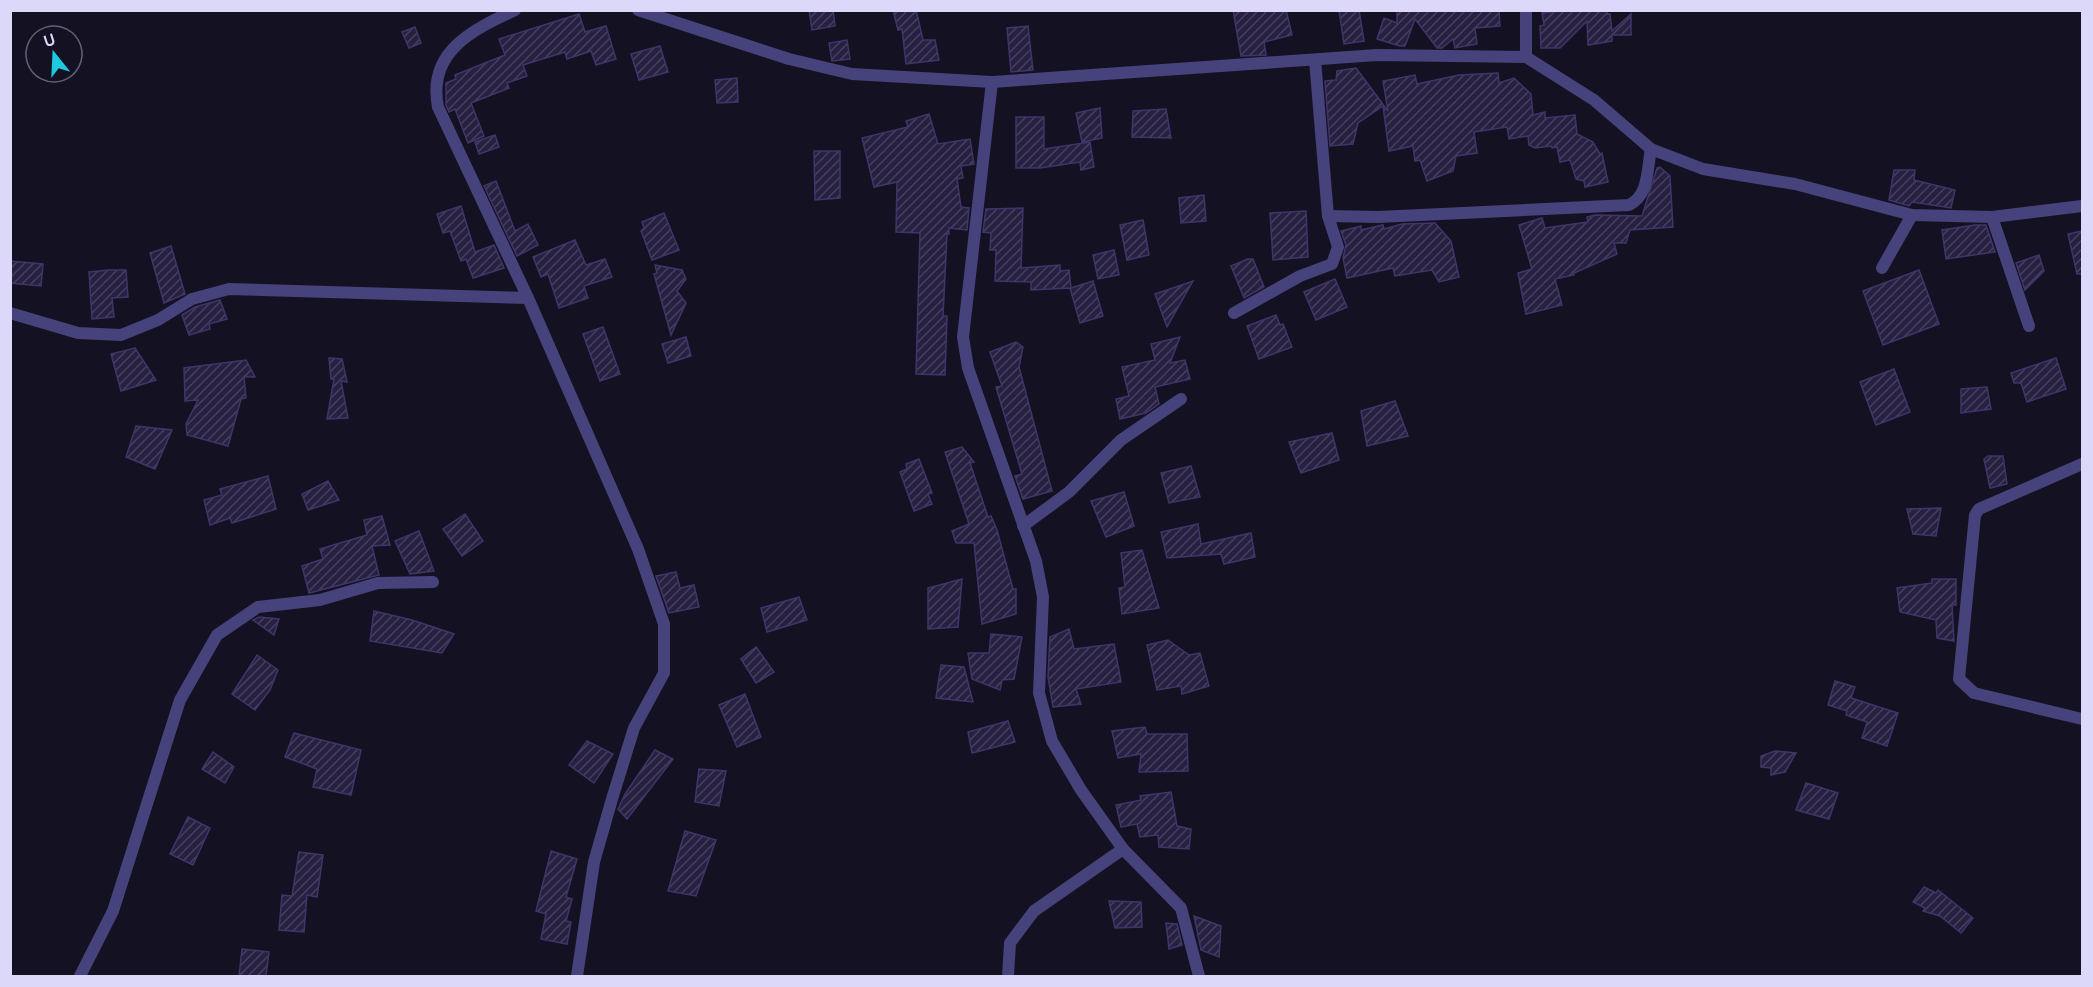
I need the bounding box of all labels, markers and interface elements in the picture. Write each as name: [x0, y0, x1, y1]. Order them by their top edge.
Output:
north arrow: [24, 24, 84, 84]
text: U: [41, 30, 58, 53]

